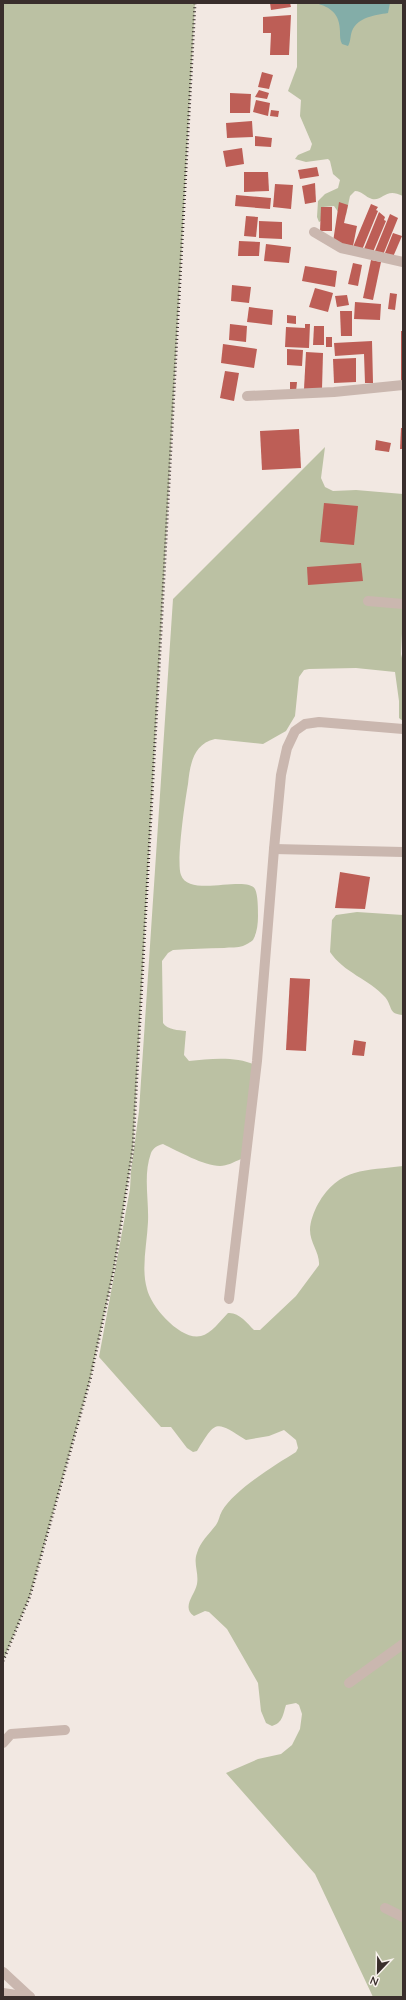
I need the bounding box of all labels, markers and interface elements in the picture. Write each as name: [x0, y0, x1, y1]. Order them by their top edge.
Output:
north arrow: [358, 1952, 398, 1992]
text: N: [368, 1973, 381, 1989]

